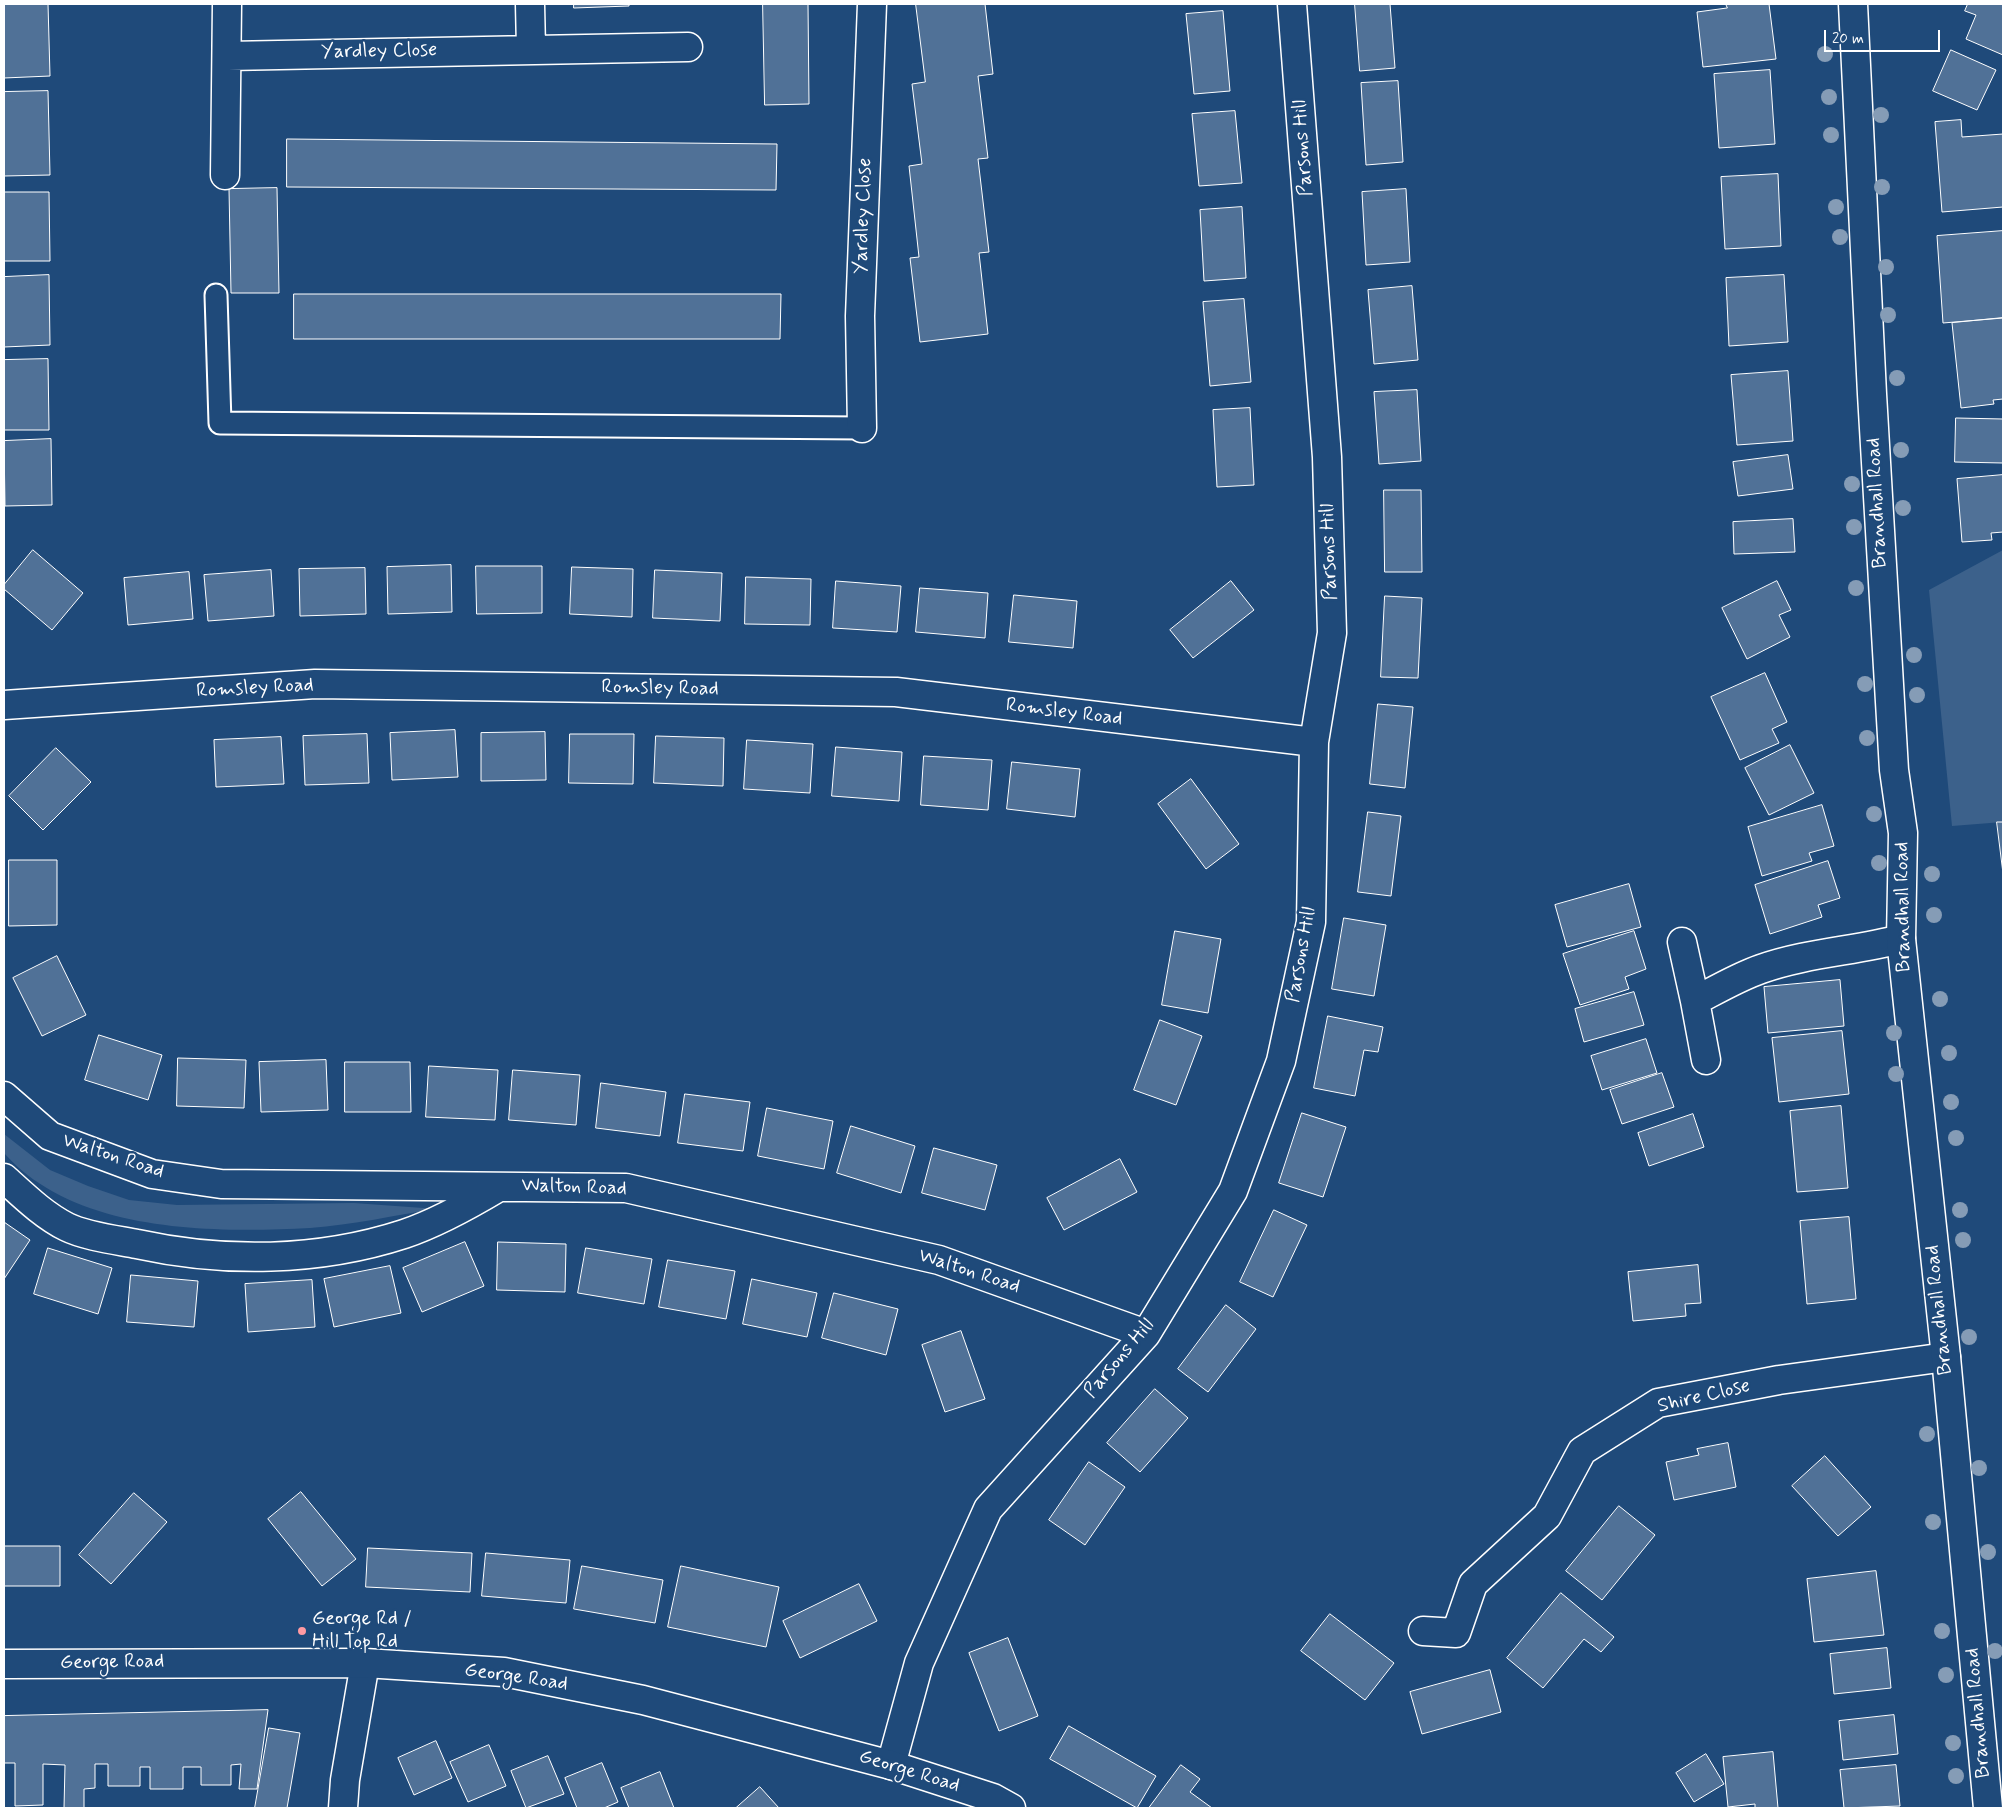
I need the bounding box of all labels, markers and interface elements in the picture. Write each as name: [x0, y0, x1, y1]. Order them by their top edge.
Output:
scale bar: [1827, 20, 1943, 52]
text: 20 m: [1832, 29, 1864, 49]
street label: Yardley Close: [321, 39, 437, 65]
street label: Parsons Hill: [1289, 99, 1319, 197]
street label: Yardley Close: [850, 158, 878, 274]
street label: Brandhall Road: [1863, 437, 1893, 569]
street label: Parsons Hill: [1316, 503, 1344, 601]
street label: Romsley Road: [196, 674, 314, 704]
street label: Romsley Road: [601, 676, 719, 702]
street label: Romsley Road: [1004, 694, 1124, 732]
street label: Brandhall Road: [1891, 841, 1917, 973]
street label: Parsons Hill: [1282, 905, 1322, 1005]
street label: Walton Road: [59, 1129, 167, 1185]
street label: Walton Road: [521, 1174, 627, 1202]
street label: Walton Road: [915, 1244, 1023, 1300]
street label: Brandhall Road: [1921, 1244, 1959, 1376]
street label: Parsons Hill: [1080, 1314, 1160, 1404]
street label: Shire Close: [1655, 1375, 1753, 1419]
place label: George Rd / Hill Top Rd: [312, 1608, 412, 1655]
marker: George Rd / Hill Top Rd: [296, 1625, 308, 1637]
street label: Brandhall Road: [1961, 1647, 1997, 1779]
street label: George Road: [60, 1650, 164, 1676]
street label: George Road: [463, 1659, 569, 1697]
street label: George Road: [856, 1745, 962, 1799]

